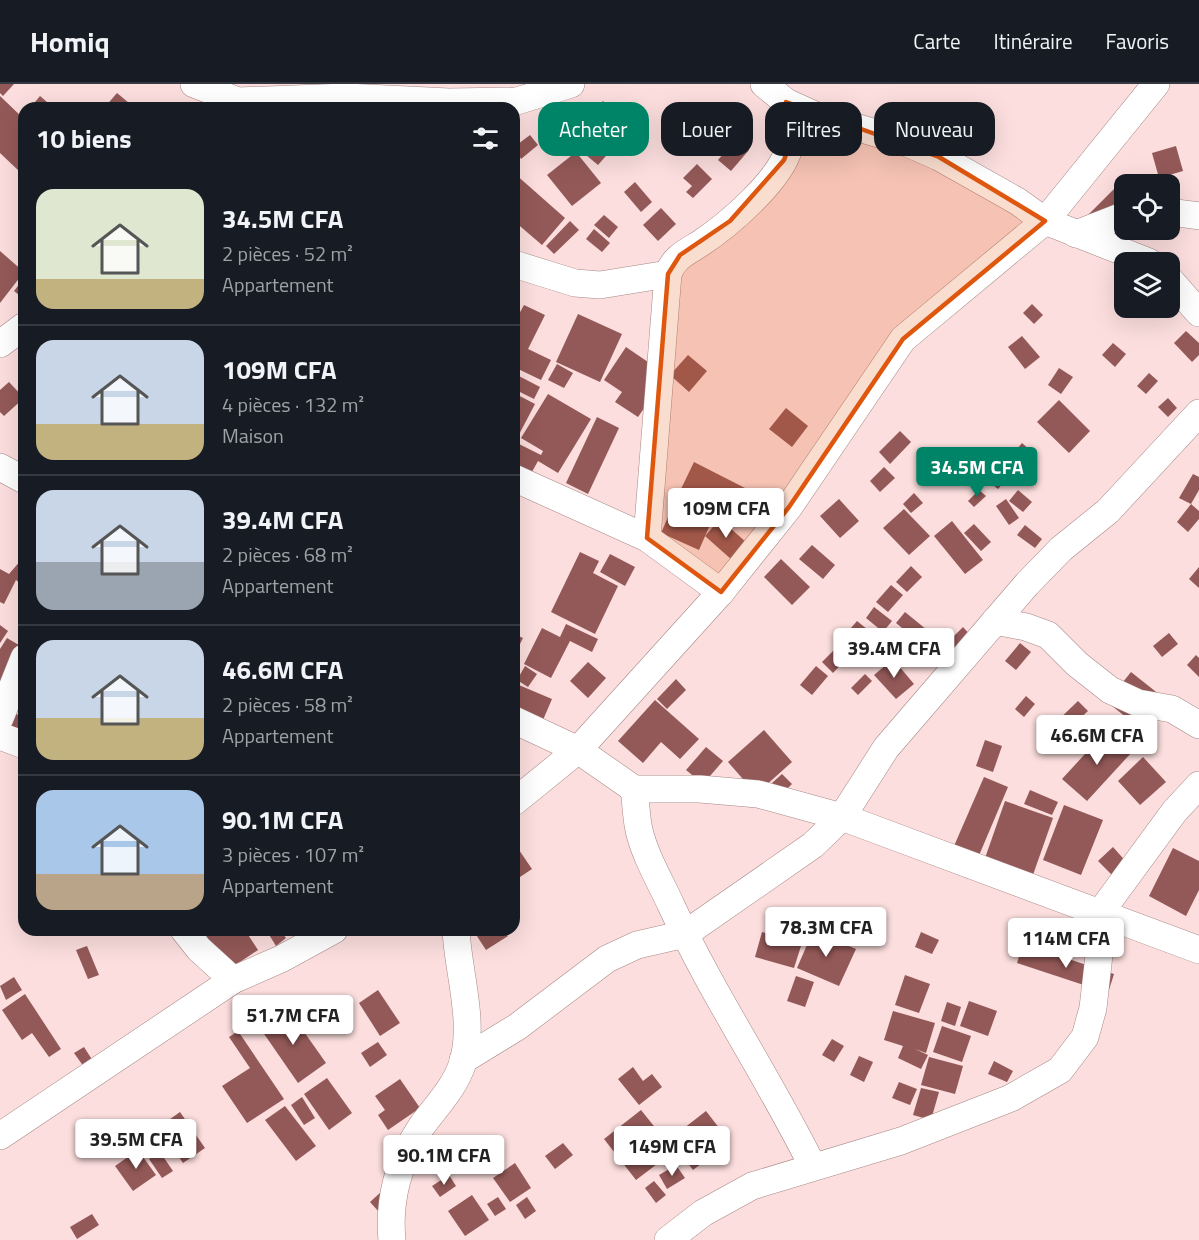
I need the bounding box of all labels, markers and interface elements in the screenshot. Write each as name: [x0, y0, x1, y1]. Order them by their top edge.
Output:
text: Homiq: [30, 20, 110, 63]
text: Carte: [913, 25, 961, 57]
text: Itinéraire: [994, 25, 1073, 57]
text: Favoris: [1106, 25, 1169, 57]
chip: Acheter: [538, 102, 649, 156]
chip: Louer: [661, 102, 753, 156]
chip: Filtres: [765, 102, 862, 156]
chip: Nouveau: [874, 102, 995, 156]
text: 10 biens: [36, 119, 132, 158]
icon: filters: [469, 122, 502, 155]
map controls: [1114, 174, 1180, 318]
button: locate: [1114, 174, 1180, 240]
text: 34.5M CFA: [222, 199, 343, 238]
icon: home: [84, 213, 156, 285]
text: 2 pièces · 52 m²: [222, 238, 353, 269]
button: layers: [1114, 252, 1180, 318]
text: Appartement: [222, 269, 334, 300]
text: 109M CFA: [222, 350, 337, 389]
icon: home: [84, 364, 156, 436]
text: 4 pièces · 132 m²: [222, 389, 364, 420]
text: Maison: [222, 420, 284, 451]
pin: 34.5M CFA: [908, 447, 1046, 498]
text: 34.5M CFA: [930, 451, 1024, 482]
pin: 109M CFA: [664, 488, 788, 539]
text: 109M CFA: [682, 492, 770, 523]
text: 39.4M CFA: [222, 500, 343, 539]
icon: home: [84, 514, 156, 586]
text: 2 pièces · 68 m²: [222, 539, 353, 570]
text: Appartement: [222, 570, 334, 601]
pin: 39.4M CFA: [825, 628, 963, 679]
text: 39.4M CFA: [847, 632, 941, 663]
text: 46.6M CFA: [222, 650, 343, 689]
icon: home: [84, 664, 156, 736]
text: 2 pièces · 58 m²: [222, 689, 353, 720]
pin: 46.6M CFA: [1028, 715, 1166, 766]
text: 46.6M CFA: [1050, 719, 1144, 750]
text: Appartement: [222, 720, 334, 751]
text: 90.1M CFA: [222, 800, 343, 839]
icon: home: [84, 814, 156, 886]
text: 3 pièces · 107 m²: [222, 839, 364, 870]
text: Appartement: [222, 870, 334, 901]
pin: 78.3M CFA: [757, 907, 895, 958]
text: 78.3M CFA: [779, 911, 873, 942]
pin: 114M CFA: [1004, 918, 1128, 969]
text: 114M CFA: [1022, 922, 1110, 953]
pin: 51.7M CFA: [224, 995, 362, 1046]
text: 51.7M CFA: [246, 999, 340, 1030]
pin: 39.5M CFA: [67, 1119, 205, 1170]
text: 39.5M CFA: [89, 1123, 183, 1154]
pin: 149M CFA: [610, 1126, 734, 1177]
text: 149M CFA: [628, 1130, 716, 1161]
pin: 90.1M CFA: [375, 1135, 513, 1186]
text: 90.1M CFA: [397, 1139, 491, 1170]

